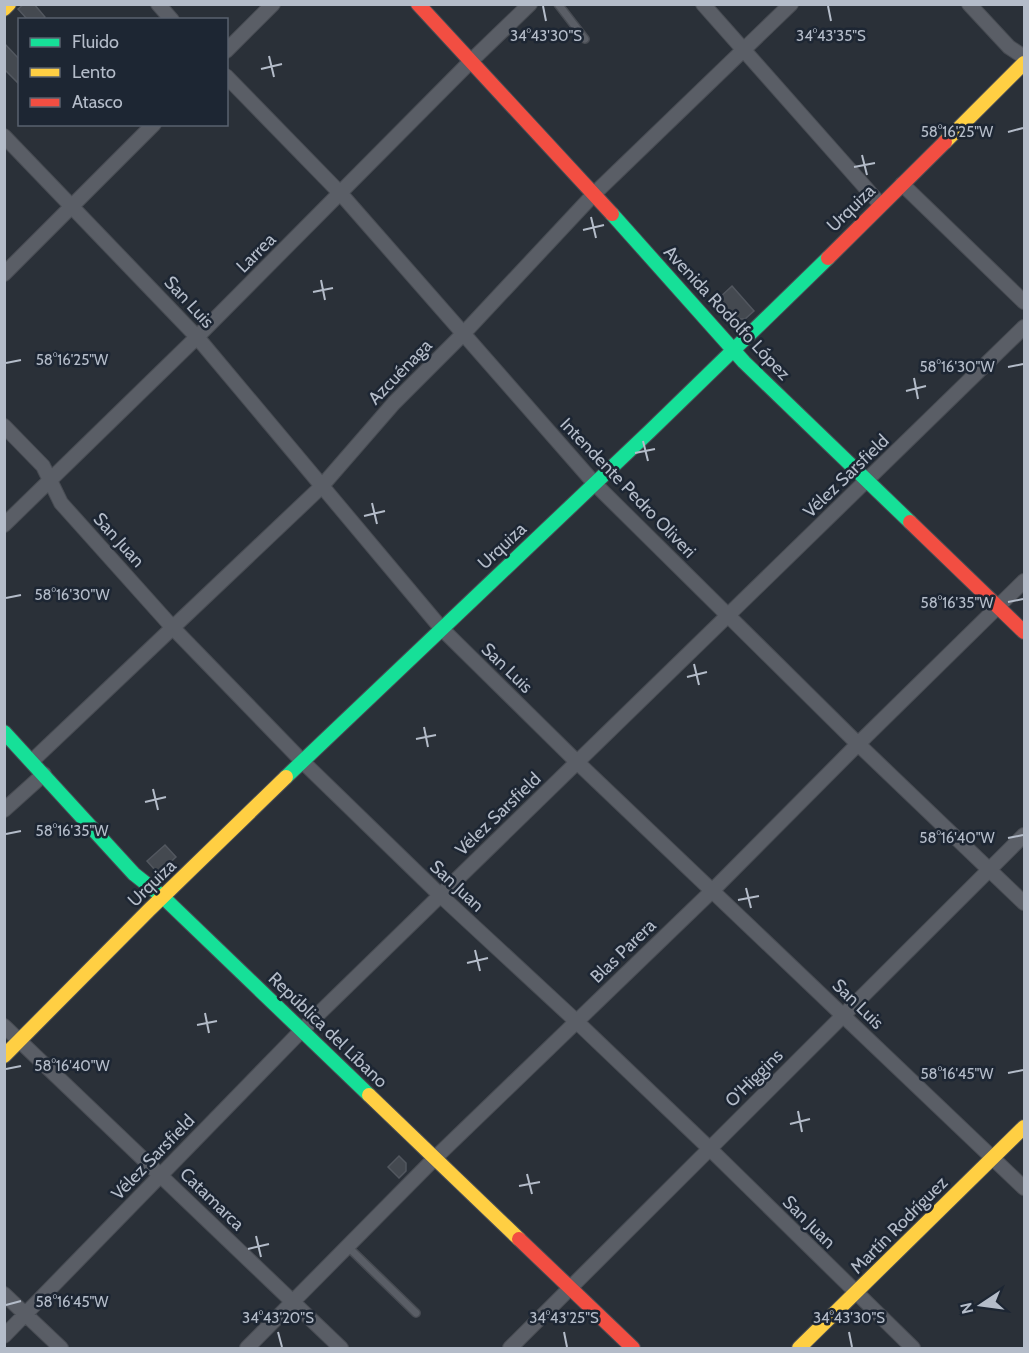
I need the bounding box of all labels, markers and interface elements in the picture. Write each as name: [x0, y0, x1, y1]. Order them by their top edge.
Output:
legend: [18, 18, 228, 126]
text: 34°43'30"S: [510, 27, 582, 45]
text: 34°43'35"S: [796, 27, 866, 45]
text: Fluido: [72, 31, 119, 53]
text: Lento: [72, 61, 116, 83]
text: Atasco: [72, 91, 123, 113]
text: 58°16'25"W: [921, 123, 994, 141]
street label: Urquiza: [822, 179, 880, 236]
street label: Larrea: [232, 228, 281, 277]
street label: Avenida Rodolfo López: [659, 241, 795, 385]
street label: San Luis: [160, 272, 218, 332]
street label: Azcuénaga: [363, 334, 437, 409]
text: 58°16'25"W: [36, 351, 109, 369]
text: 58°16'30"W: [919, 358, 995, 376]
street label: Intendente Pedro Oliveri: [556, 413, 700, 563]
street label: Vélez Sarsfield: [799, 430, 893, 522]
street label: San Juan: [89, 508, 149, 572]
street label: Urquiza: [473, 518, 531, 574]
text: 58°16'30"W: [34, 586, 110, 604]
text: 58°16'35"W: [921, 594, 994, 612]
street label: San Luis: [477, 638, 537, 698]
street label: Vélez Sarsfield: [451, 768, 545, 860]
text: 58°16'35"W: [36, 822, 109, 840]
text: 58°16'40"W: [919, 829, 996, 847]
street label: Urquiza: [123, 854, 181, 911]
street label: San Juan: [425, 856, 489, 916]
street label: Blas Parera: [586, 914, 661, 988]
street label: República del Líbano: [264, 968, 392, 1093]
street label: San Luis: [828, 974, 888, 1034]
street label: O'Higgins: [720, 1044, 788, 1112]
text: 58°16'40"W: [34, 1057, 111, 1075]
text: 58°16'45"W: [920, 1065, 994, 1083]
street label: Vélez Sarsfield: [107, 1110, 199, 1204]
street label: Catamarca: [175, 1163, 249, 1235]
street label: Martín Rodríguez: [846, 1171, 953, 1278]
street label: San Juan: [778, 1191, 840, 1253]
north arrow: [951, 1275, 1011, 1335]
text: 58°16'45"W: [35, 1293, 109, 1311]
text: N: [956, 1301, 977, 1316]
text: 34°43'20"S: [242, 1309, 314, 1327]
text: 34°43'25"S: [529, 1309, 599, 1327]
text: 34°43'30"S: [813, 1309, 885, 1327]

